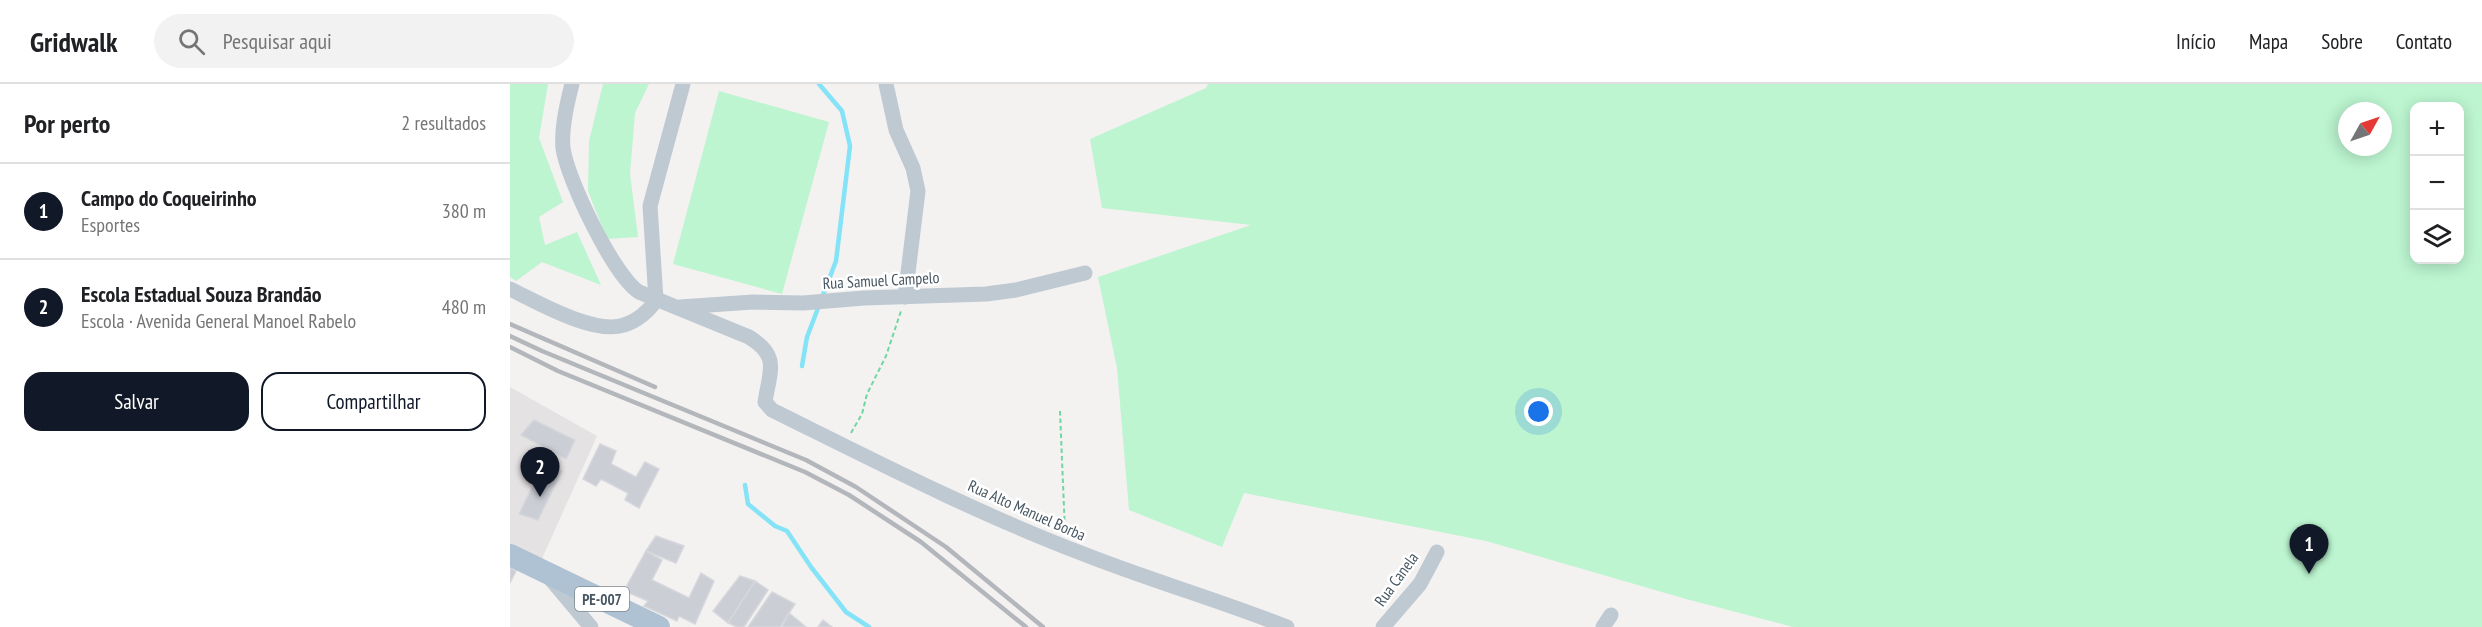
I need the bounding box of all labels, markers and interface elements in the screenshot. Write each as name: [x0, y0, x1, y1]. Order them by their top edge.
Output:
search box: [154, 14, 574, 68]
text: Gridwalk: [30, 23, 118, 60]
icon: search: [175, 25, 208, 58]
text: Pesquisar aqui: [223, 27, 332, 55]
text: Início: [2176, 28, 2216, 55]
text: Mapa: [2249, 28, 2288, 55]
text: Sobre: [2321, 28, 2363, 55]
text: Contato: [2396, 28, 2452, 55]
north arrow: [2338, 102, 2392, 156]
map controls: [2410, 102, 2464, 264]
button: +: [2410, 102, 2464, 156]
text: Por perto: [24, 107, 110, 140]
text: 2 resultados: [401, 110, 486, 136]
button: −: [2410, 156, 2464, 210]
text: Campo do Coqueirinho: [81, 184, 257, 212]
text: 1: [39, 198, 48, 224]
text: 380 m: [442, 198, 486, 224]
button: layers: [2410, 210, 2464, 264]
text: Esportes: [81, 212, 140, 238]
street label: Rua Samuel Campelo: [822, 267, 940, 293]
text: Escola Estadual Souza Brandão: [81, 280, 322, 308]
text: 2: [39, 294, 48, 320]
text: 480 m: [442, 294, 486, 320]
text: Escola · Avenida General Manoel Rabelo: [81, 308, 356, 334]
button: Salvar: [24, 372, 249, 431]
button: Compartilhar: [261, 372, 486, 431]
your location: [1524, 397, 1553, 426]
pin: 2: [520, 448, 560, 497]
street label: Rua Alto Manuel Borba: [965, 475, 1089, 545]
pin: 1: [2290, 524, 2328, 574]
street label: Rua Canela: [1370, 548, 1422, 610]
road number: PE-007: [575, 587, 629, 611]

